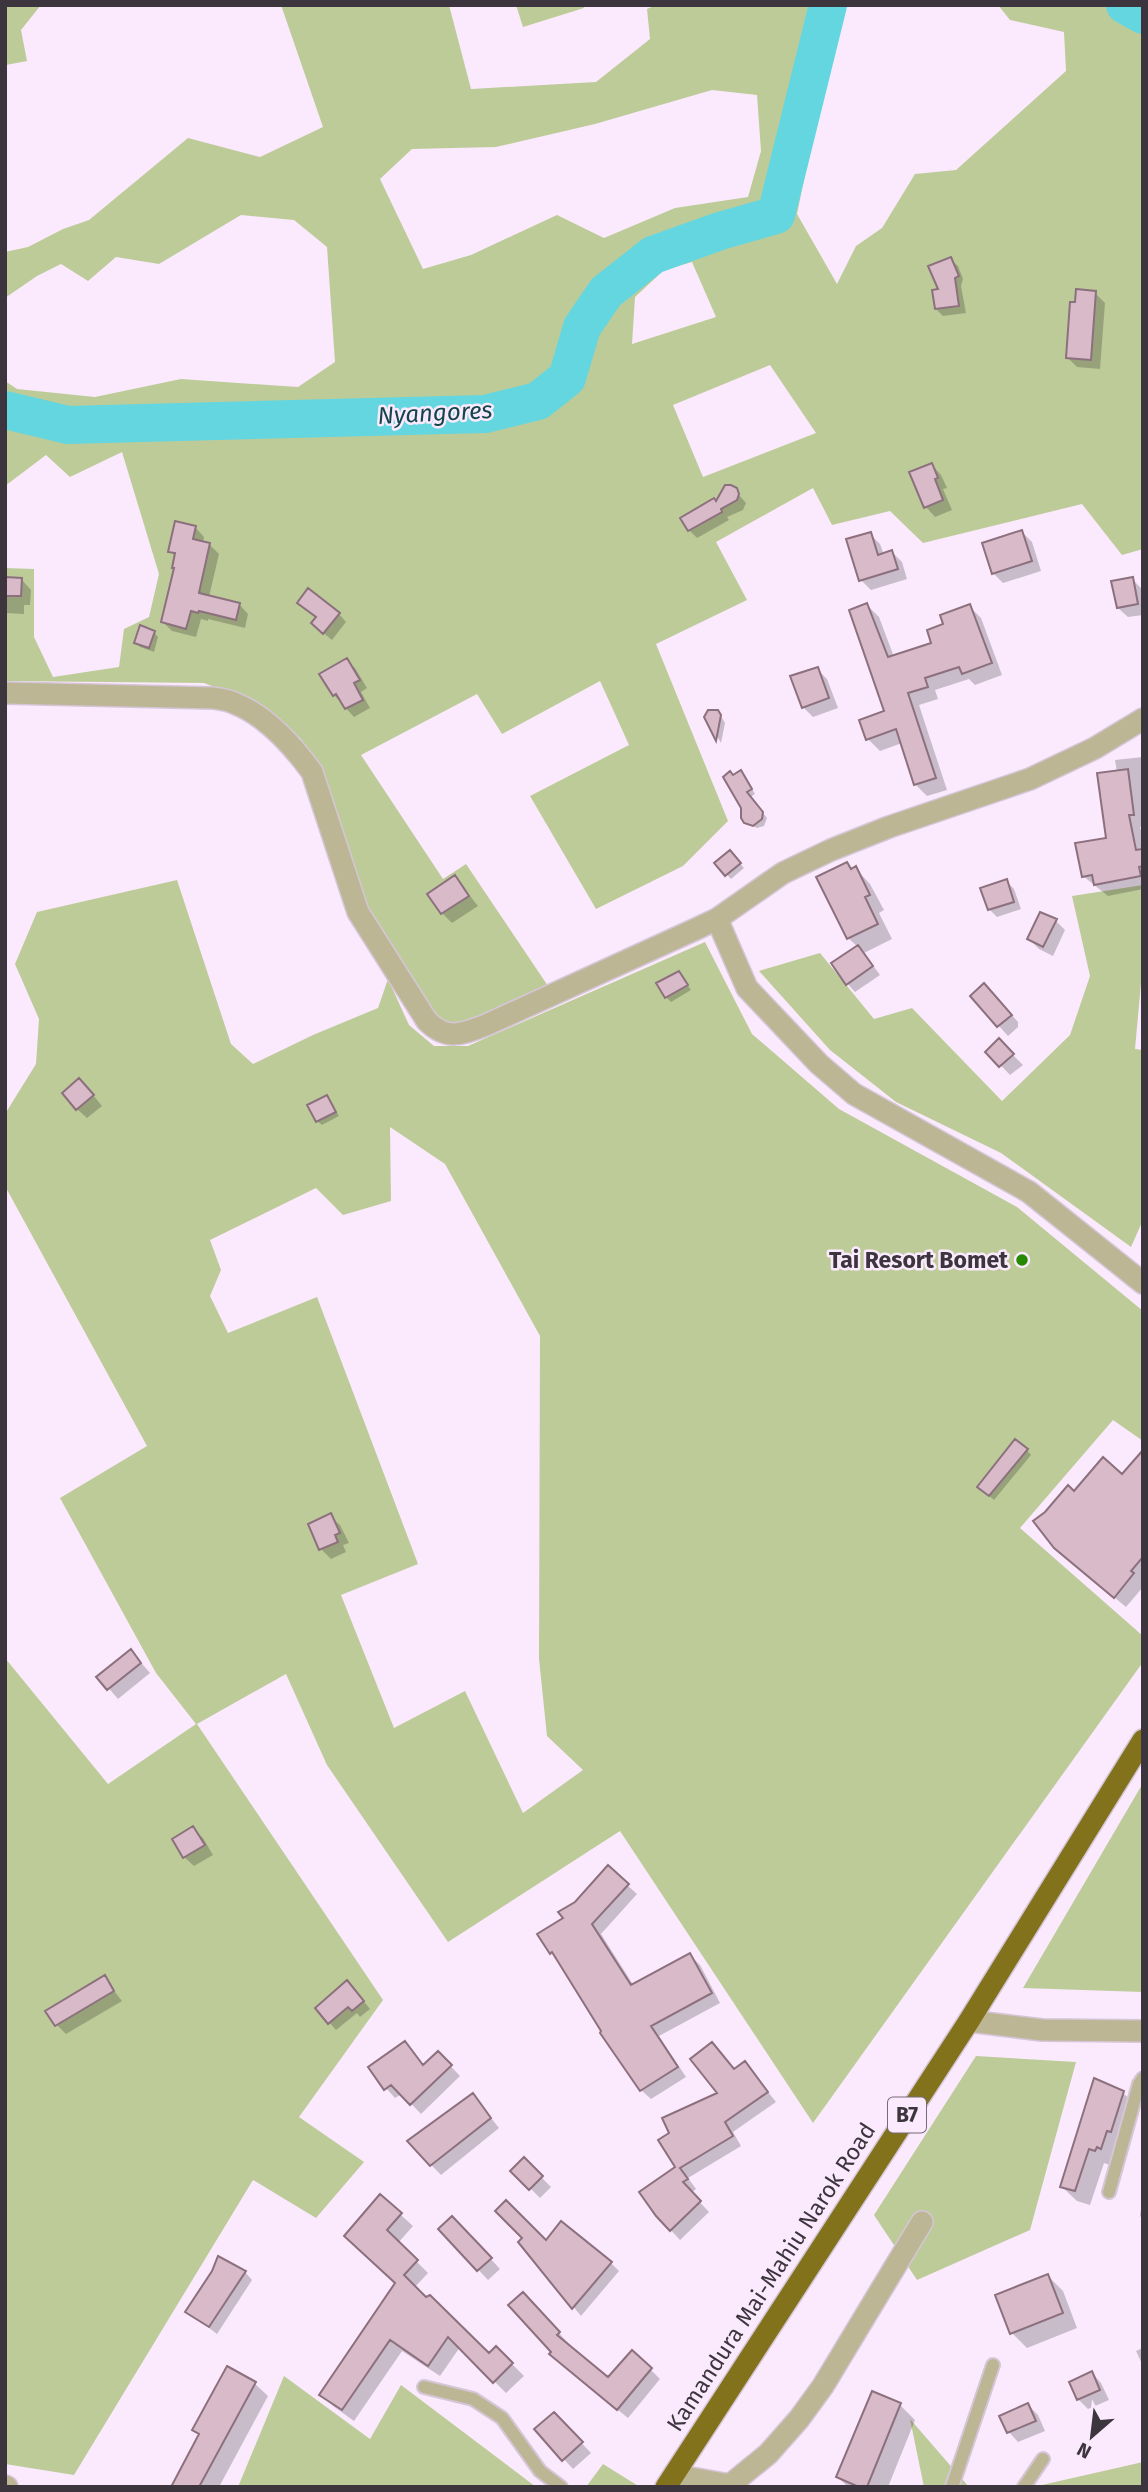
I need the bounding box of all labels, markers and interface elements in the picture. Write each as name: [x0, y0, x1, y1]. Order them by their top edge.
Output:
water label: Nyangores: [377, 396, 493, 430]
place label: Tai Resort Bomet: [829, 1246, 1009, 1274]
marker: Tai Resort Bomet: [1014, 1252, 1030, 1268]
road number: B7: [888, 2098, 926, 2132]
street label: Kamandura Mai-Mahiu Narok Road: [661, 2117, 881, 2437]
north arrow: [1057, 2401, 1127, 2471]
text: N: [1073, 2437, 1095, 2464]

